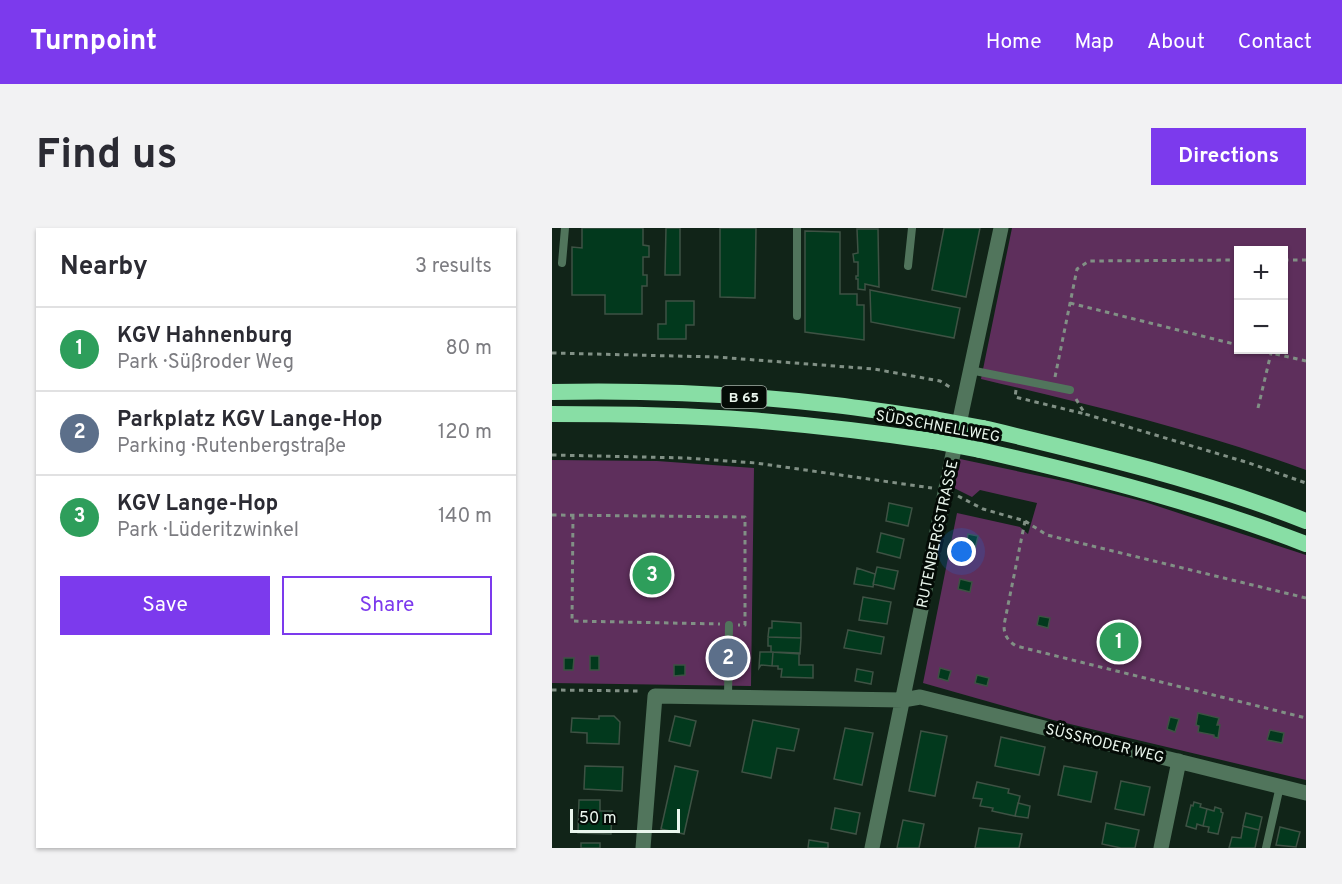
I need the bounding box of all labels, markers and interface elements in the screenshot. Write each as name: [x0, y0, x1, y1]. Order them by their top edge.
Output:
text: Turnpoint: [30, 24, 157, 60]
text: Home: [986, 29, 1042, 56]
text: Map: [1075, 29, 1114, 56]
text: About: [1147, 29, 1205, 56]
text: Contact: [1238, 29, 1312, 56]
button: Directions: [1151, 128, 1306, 185]
text: Find us: [36, 130, 177, 183]
map controls: [1234, 246, 1288, 354]
button: +: [1234, 246, 1288, 300]
text: Nearby: [60, 251, 148, 284]
text: 3 results: [415, 254, 492, 280]
button: −: [1234, 300, 1288, 354]
text: KGV Hahnenburg: [117, 323, 292, 350]
text: 1: [76, 336, 84, 362]
text: 80 m: [446, 336, 492, 362]
text: Park · Süßroder Weg: [117, 350, 294, 376]
road number: B 65: [722, 386, 766, 408]
street label: SÜDSCHNELLWEG: [874, 406, 1001, 448]
text: Parkplatz KGV Lange-Hop: [117, 407, 383, 434]
text: 2: [73, 420, 86, 446]
text: 120 m: [438, 420, 492, 446]
text: Parking · Rutenbergstraße: [117, 434, 346, 460]
street label: RUTENBERGSTRASSE: [914, 459, 963, 610]
text: KGV Lange-Hop: [117, 491, 278, 518]
text: 3: [74, 504, 86, 530]
text: 140 m: [438, 504, 492, 530]
text: Park · Lüderitzwinkel: [117, 518, 299, 544]
your location: [947, 537, 976, 566]
pin: 3: [632, 552, 672, 598]
button: Save: [60, 576, 270, 635]
button: Share: [282, 576, 492, 635]
pin: 1: [1100, 620, 1138, 664]
pin: 2: [708, 636, 747, 680]
street label: SÜSSRODER WEG: [1043, 720, 1166, 768]
scale bar: [570, 806, 680, 834]
text: 50 m: [579, 809, 617, 829]

